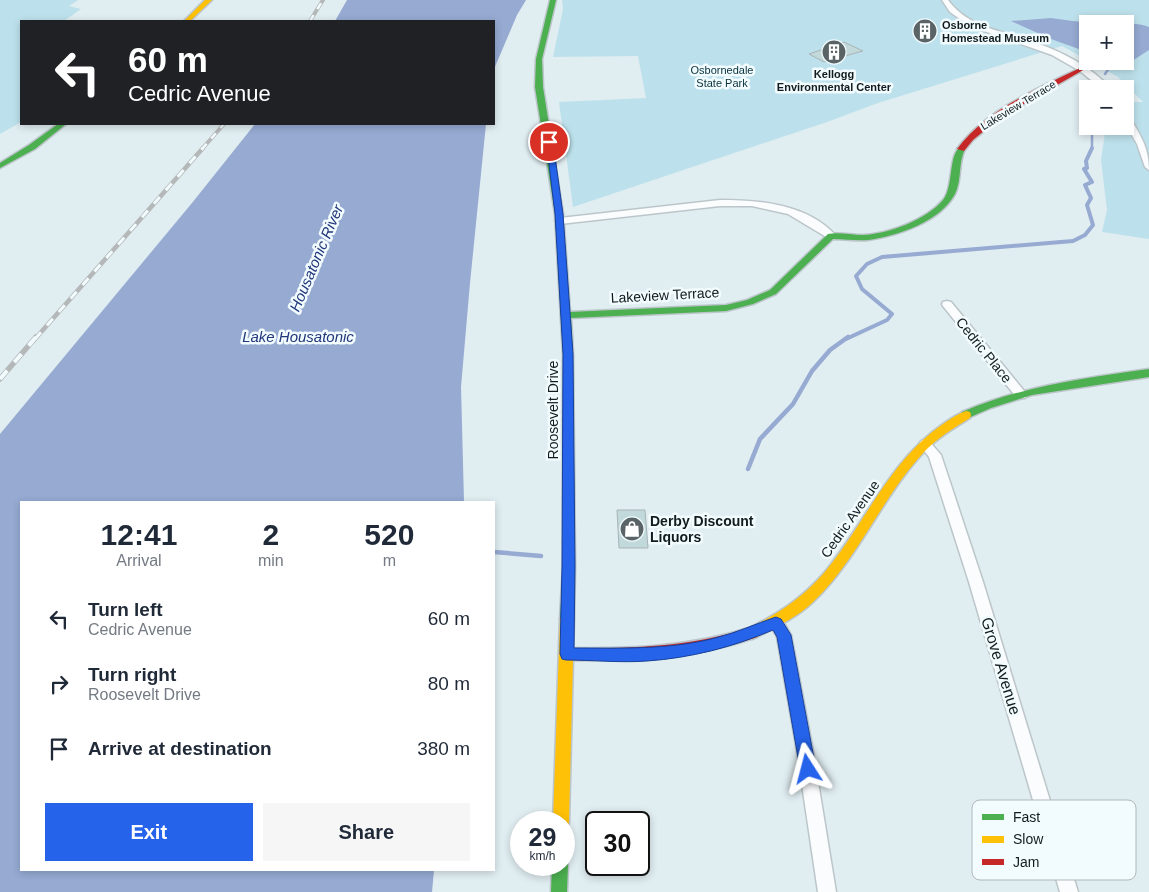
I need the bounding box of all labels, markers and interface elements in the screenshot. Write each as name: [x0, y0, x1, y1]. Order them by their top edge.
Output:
map controls: [1079, 15, 1134, 135]
button: +: [1079, 15, 1134, 70]
building icon: Osborne Homestead Museum: [912, 18, 938, 44]
place label: Osborne Homestead Museum: [942, 19, 1049, 44]
building icon: Kellogg Environmental Center: [821, 39, 847, 65]
icon: left: [45, 40, 110, 105]
text: 60 m: [128, 40, 208, 79]
park label: Osbornedale State Park: [691, 64, 754, 89]
place label: Kellogg Environmental Center: [777, 68, 892, 93]
street label: Lakeview Terrace: [978, 78, 1058, 132]
button: −: [1079, 80, 1134, 135]
text: Cedric Avenue: [128, 81, 271, 106]
pin: [528, 121, 570, 163]
icon: arrive: [535, 128, 563, 156]
water label: Housatonic River: [286, 201, 347, 314]
street label: Lakeview Terrace: [610, 284, 720, 306]
street label: Cedric Place: [953, 314, 1015, 386]
water label: Lake Housatonic: [242, 328, 354, 345]
street label: Roosevelt Drive: [545, 360, 561, 459]
street label: Cedric Avenue: [817, 477, 883, 561]
place label: Derby Discount Liquors: [650, 513, 754, 545]
shop icon: Derby Discount Liquors: [619, 516, 645, 542]
text: 12:41: [101, 518, 177, 551]
text: 2: [262, 518, 279, 551]
text: 520: [364, 518, 414, 551]
text: Arrival: [116, 552, 162, 569]
text: min: [258, 552, 284, 569]
text: m: [383, 552, 396, 569]
text: Turn left: [88, 599, 163, 620]
icon: left: [45, 605, 73, 633]
text: 60 m: [428, 608, 470, 629]
street label: Grove Avenue: [978, 615, 1024, 717]
text: Cedric Avenue: [88, 621, 192, 638]
text: Turn right: [88, 664, 176, 685]
icon: right: [45, 670, 73, 698]
text: 80 m: [428, 673, 470, 694]
text: Roosevelt Drive: [88, 686, 201, 703]
icon: arrive: [45, 735, 73, 763]
text: Arrive at destination: [88, 738, 272, 759]
text: 380 m: [417, 738, 470, 759]
position arrow: [781, 742, 833, 794]
legend: [972, 800, 1136, 880]
button: Exit: [45, 803, 253, 861]
button: Share: [263, 803, 470, 861]
text: Fast: [1013, 809, 1040, 825]
speed limit sign: 30: [585, 811, 650, 876]
text: 29: [529, 823, 556, 851]
text: Slow: [1013, 831, 1044, 847]
text: km/h: [529, 849, 556, 863]
text: Jam: [1013, 854, 1039, 870]

